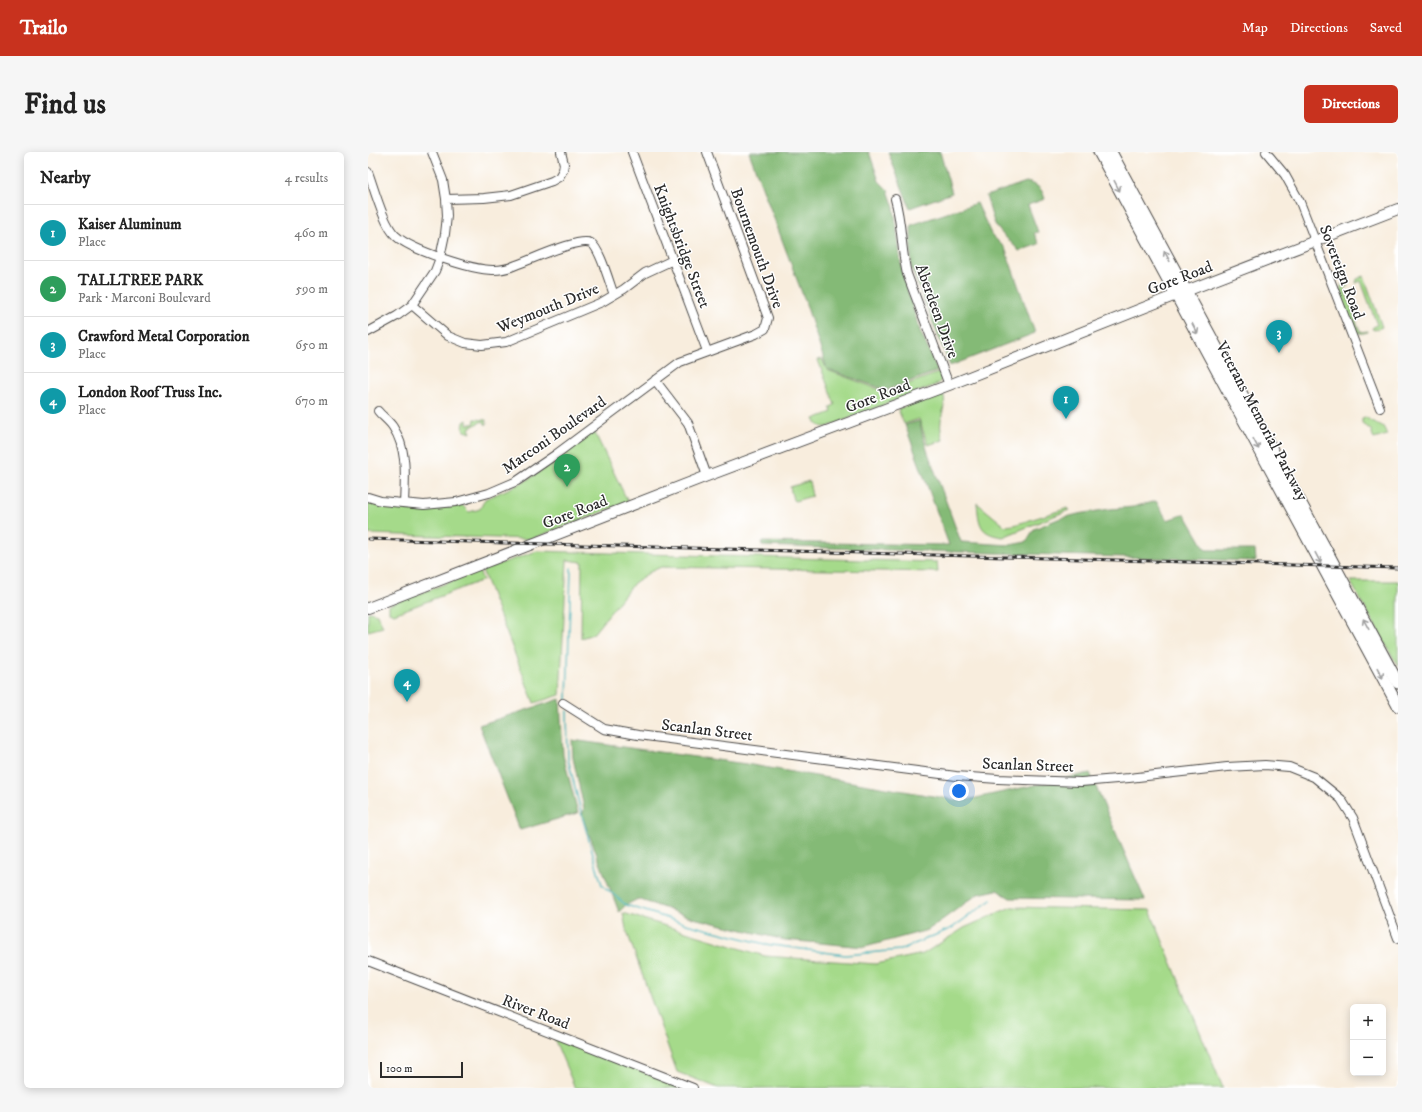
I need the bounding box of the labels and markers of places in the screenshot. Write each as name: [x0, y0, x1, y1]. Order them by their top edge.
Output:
pin: 3: [1266, 320, 1292, 353]
pin: 1: [1053, 386, 1079, 419]
pin: 2: [554, 454, 580, 487]
pin: 4: [394, 669, 420, 702]

